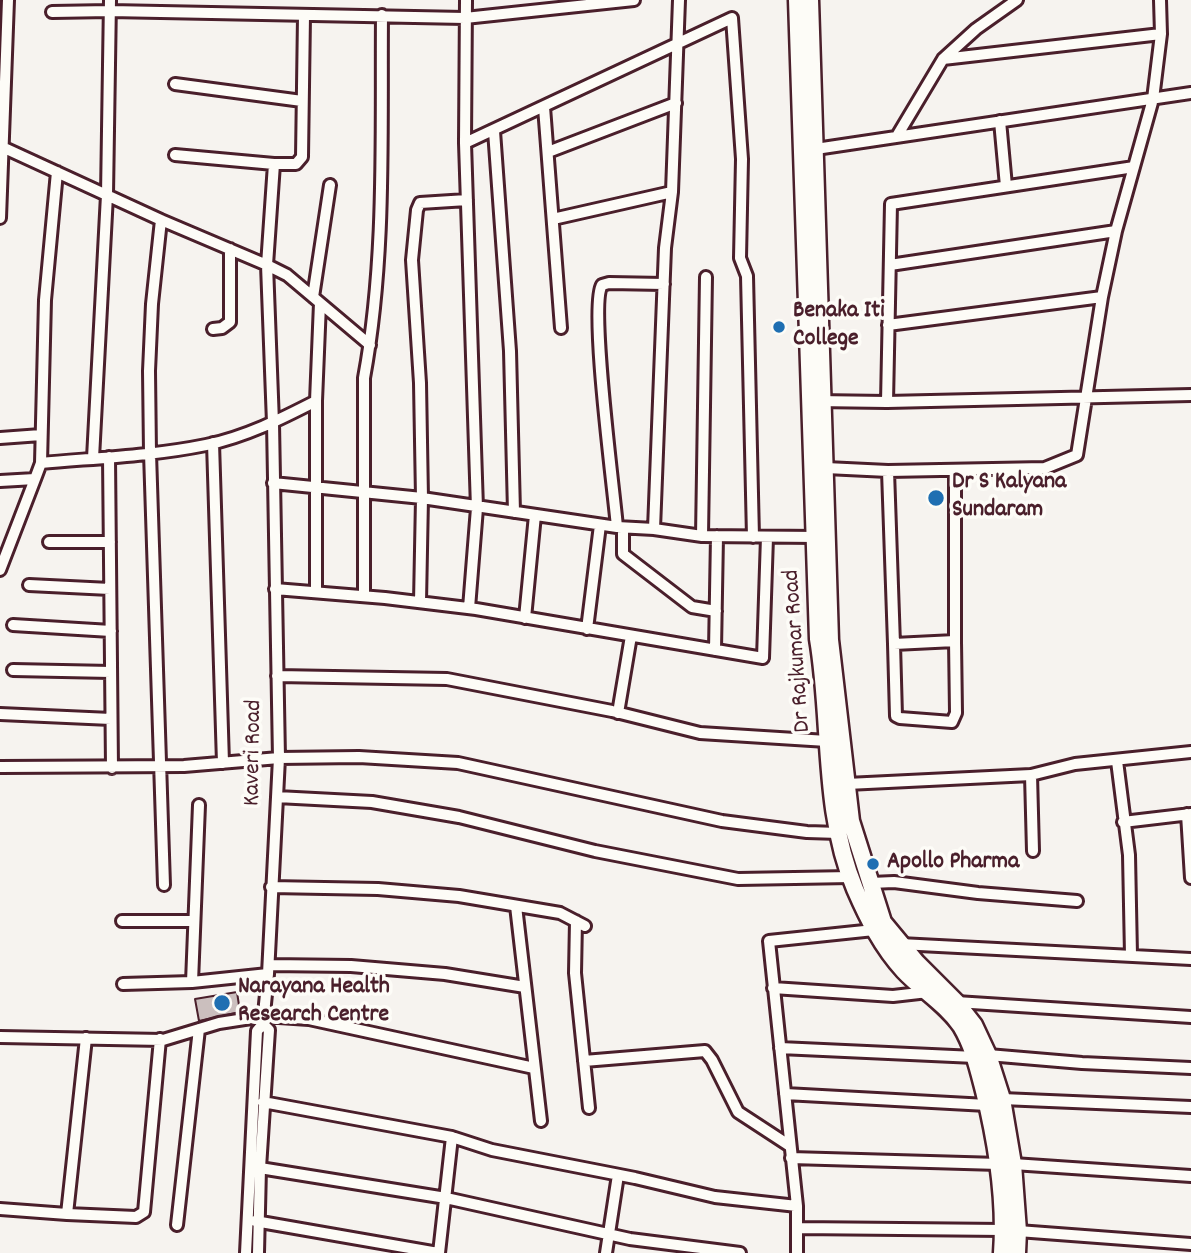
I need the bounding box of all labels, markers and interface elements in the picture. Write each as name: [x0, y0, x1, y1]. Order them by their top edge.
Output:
place label: Benaka Iti College: [793, 299, 885, 355]
marker: Benaka Iti College: [771, 319, 787, 335]
place label: Dr S Kalyana Sundaram: [952, 470, 1066, 526]
marker: Dr S Kalyana Sundaram: [926, 488, 946, 508]
street label: Dr Rajkumar Road: [779, 569, 819, 733]
street label: Kaveri Road: [240, 699, 270, 807]
place label: Apollo Pharma: [887, 850, 1019, 878]
marker: Apollo Pharma: [865, 856, 881, 872]
place label: Narayana Health Research Centre: [238, 975, 390, 1031]
marker: Narayana Health Research Centre: [212, 993, 232, 1013]

